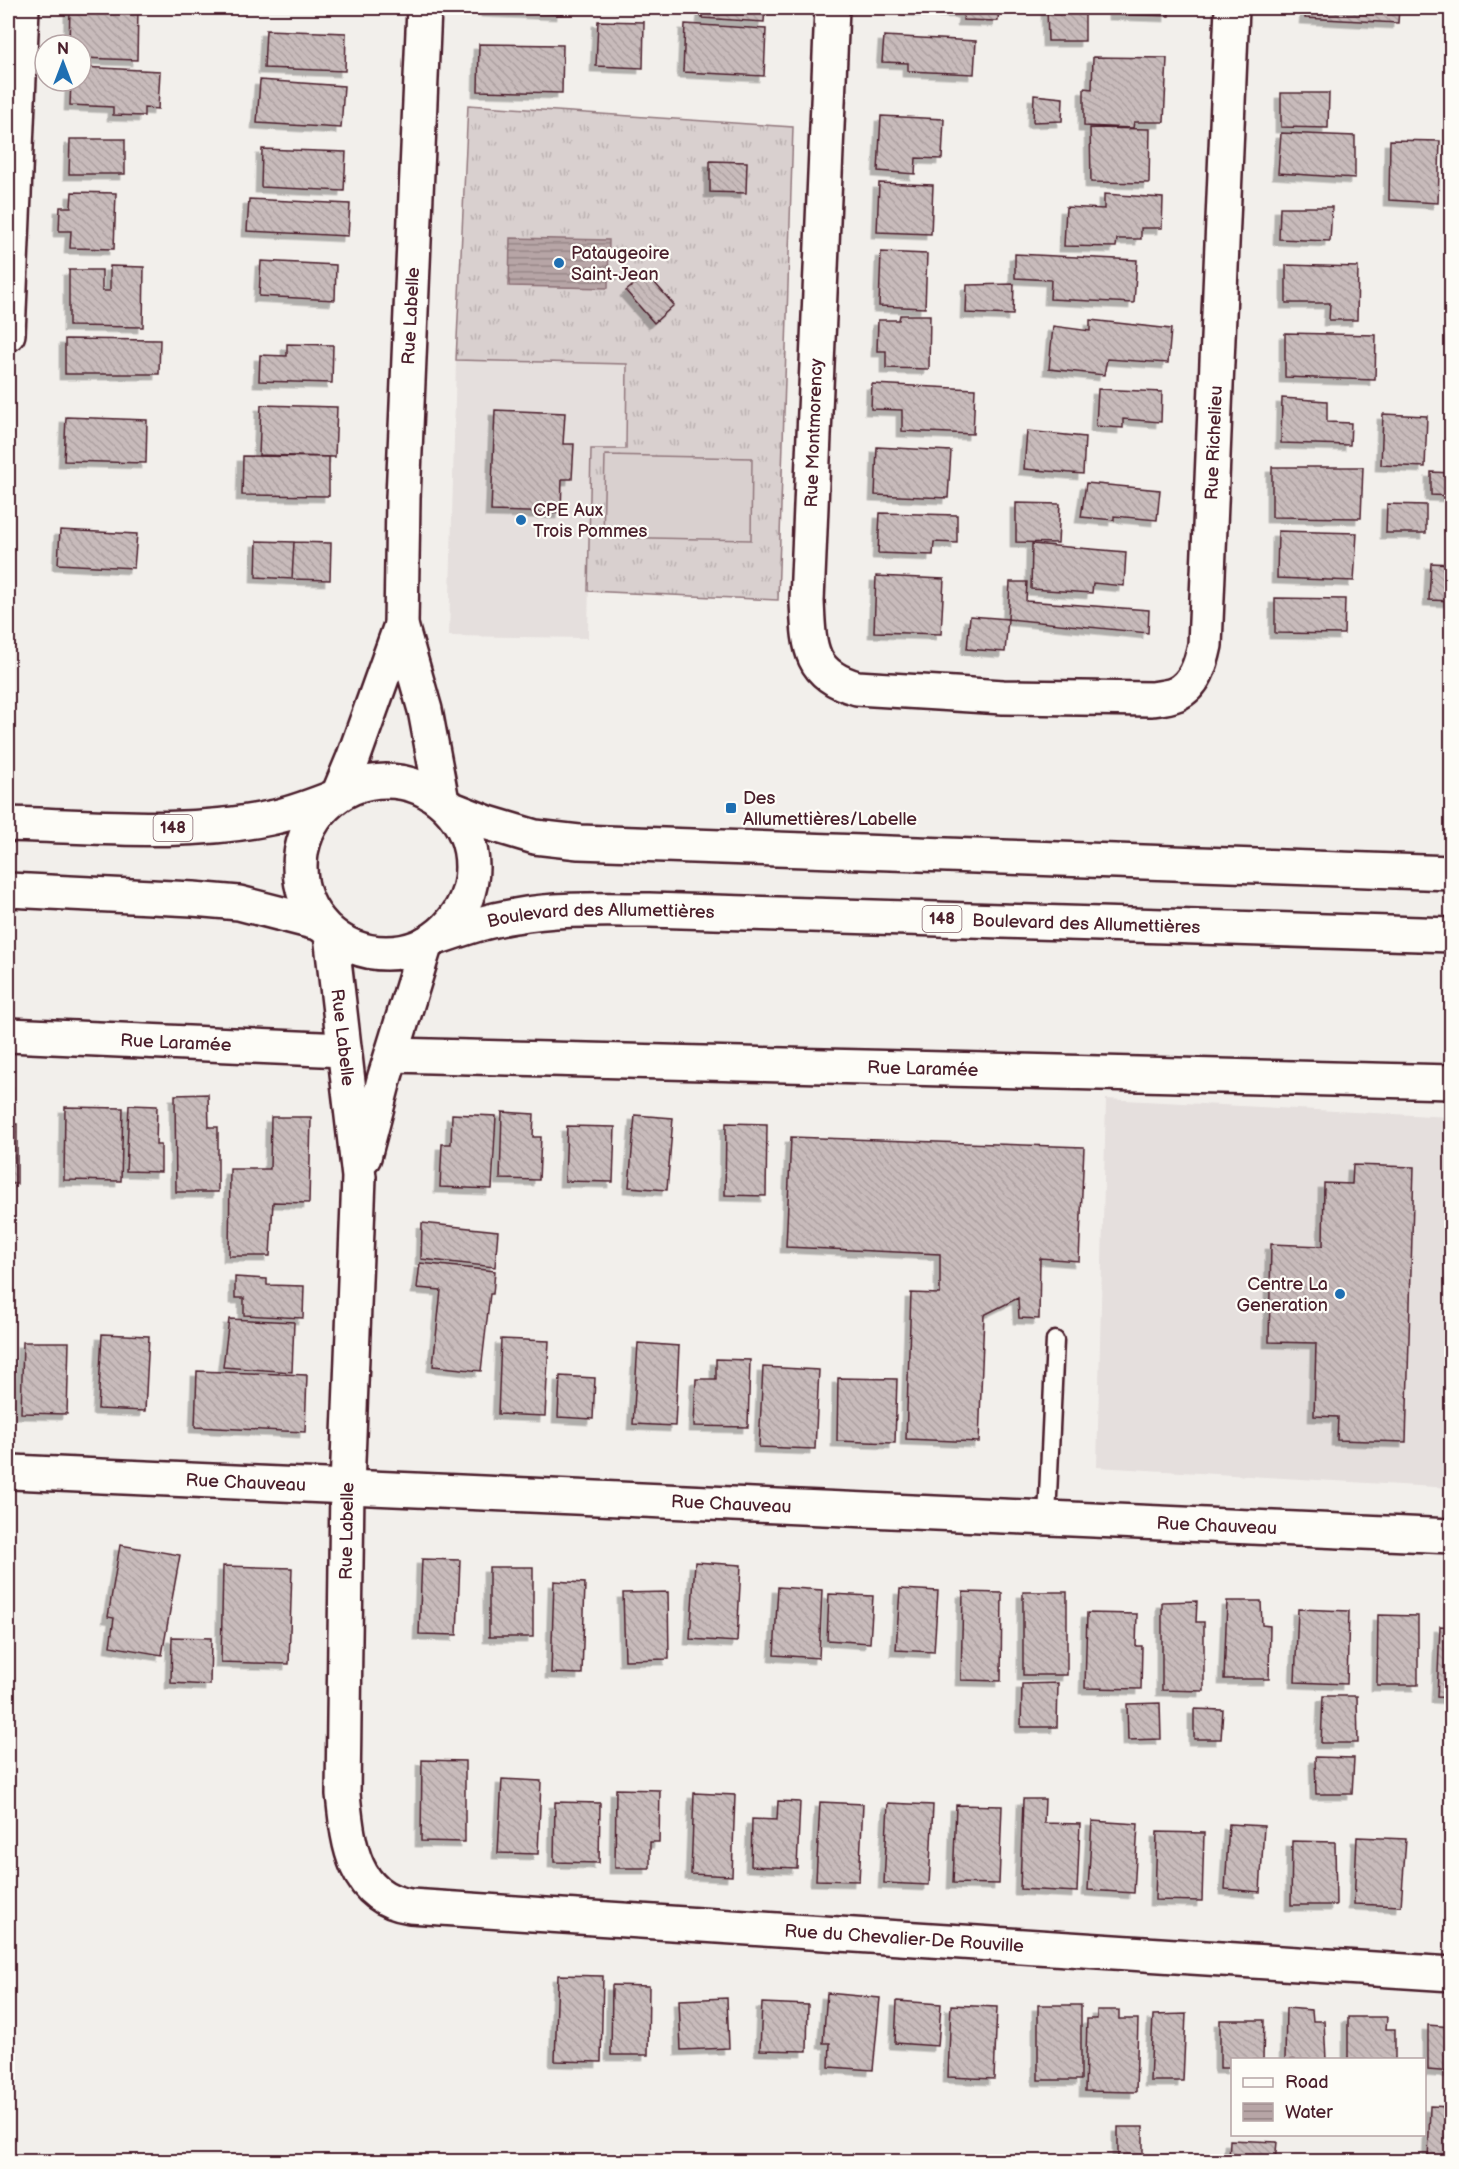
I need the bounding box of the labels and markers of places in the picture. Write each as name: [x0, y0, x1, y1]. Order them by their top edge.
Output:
place label: Pataugeoire Saint-Jean: [571, 243, 670, 285]
marker: Pataugeoire Saint-Jean: [552, 256, 566, 270]
place label: CPE Aux Trois Pommes: [533, 500, 648, 542]
marker: CPE Aux Trois Pommes: [514, 513, 528, 527]
place label: Des Allumettières/Labelle: [743, 788, 917, 830]
marker: Des Allumettières/Labelle: [724, 801, 738, 815]
place label: Centre La Generation: [1237, 1274, 1328, 1316]
marker: Centre La Generation: [1333, 1287, 1347, 1301]

